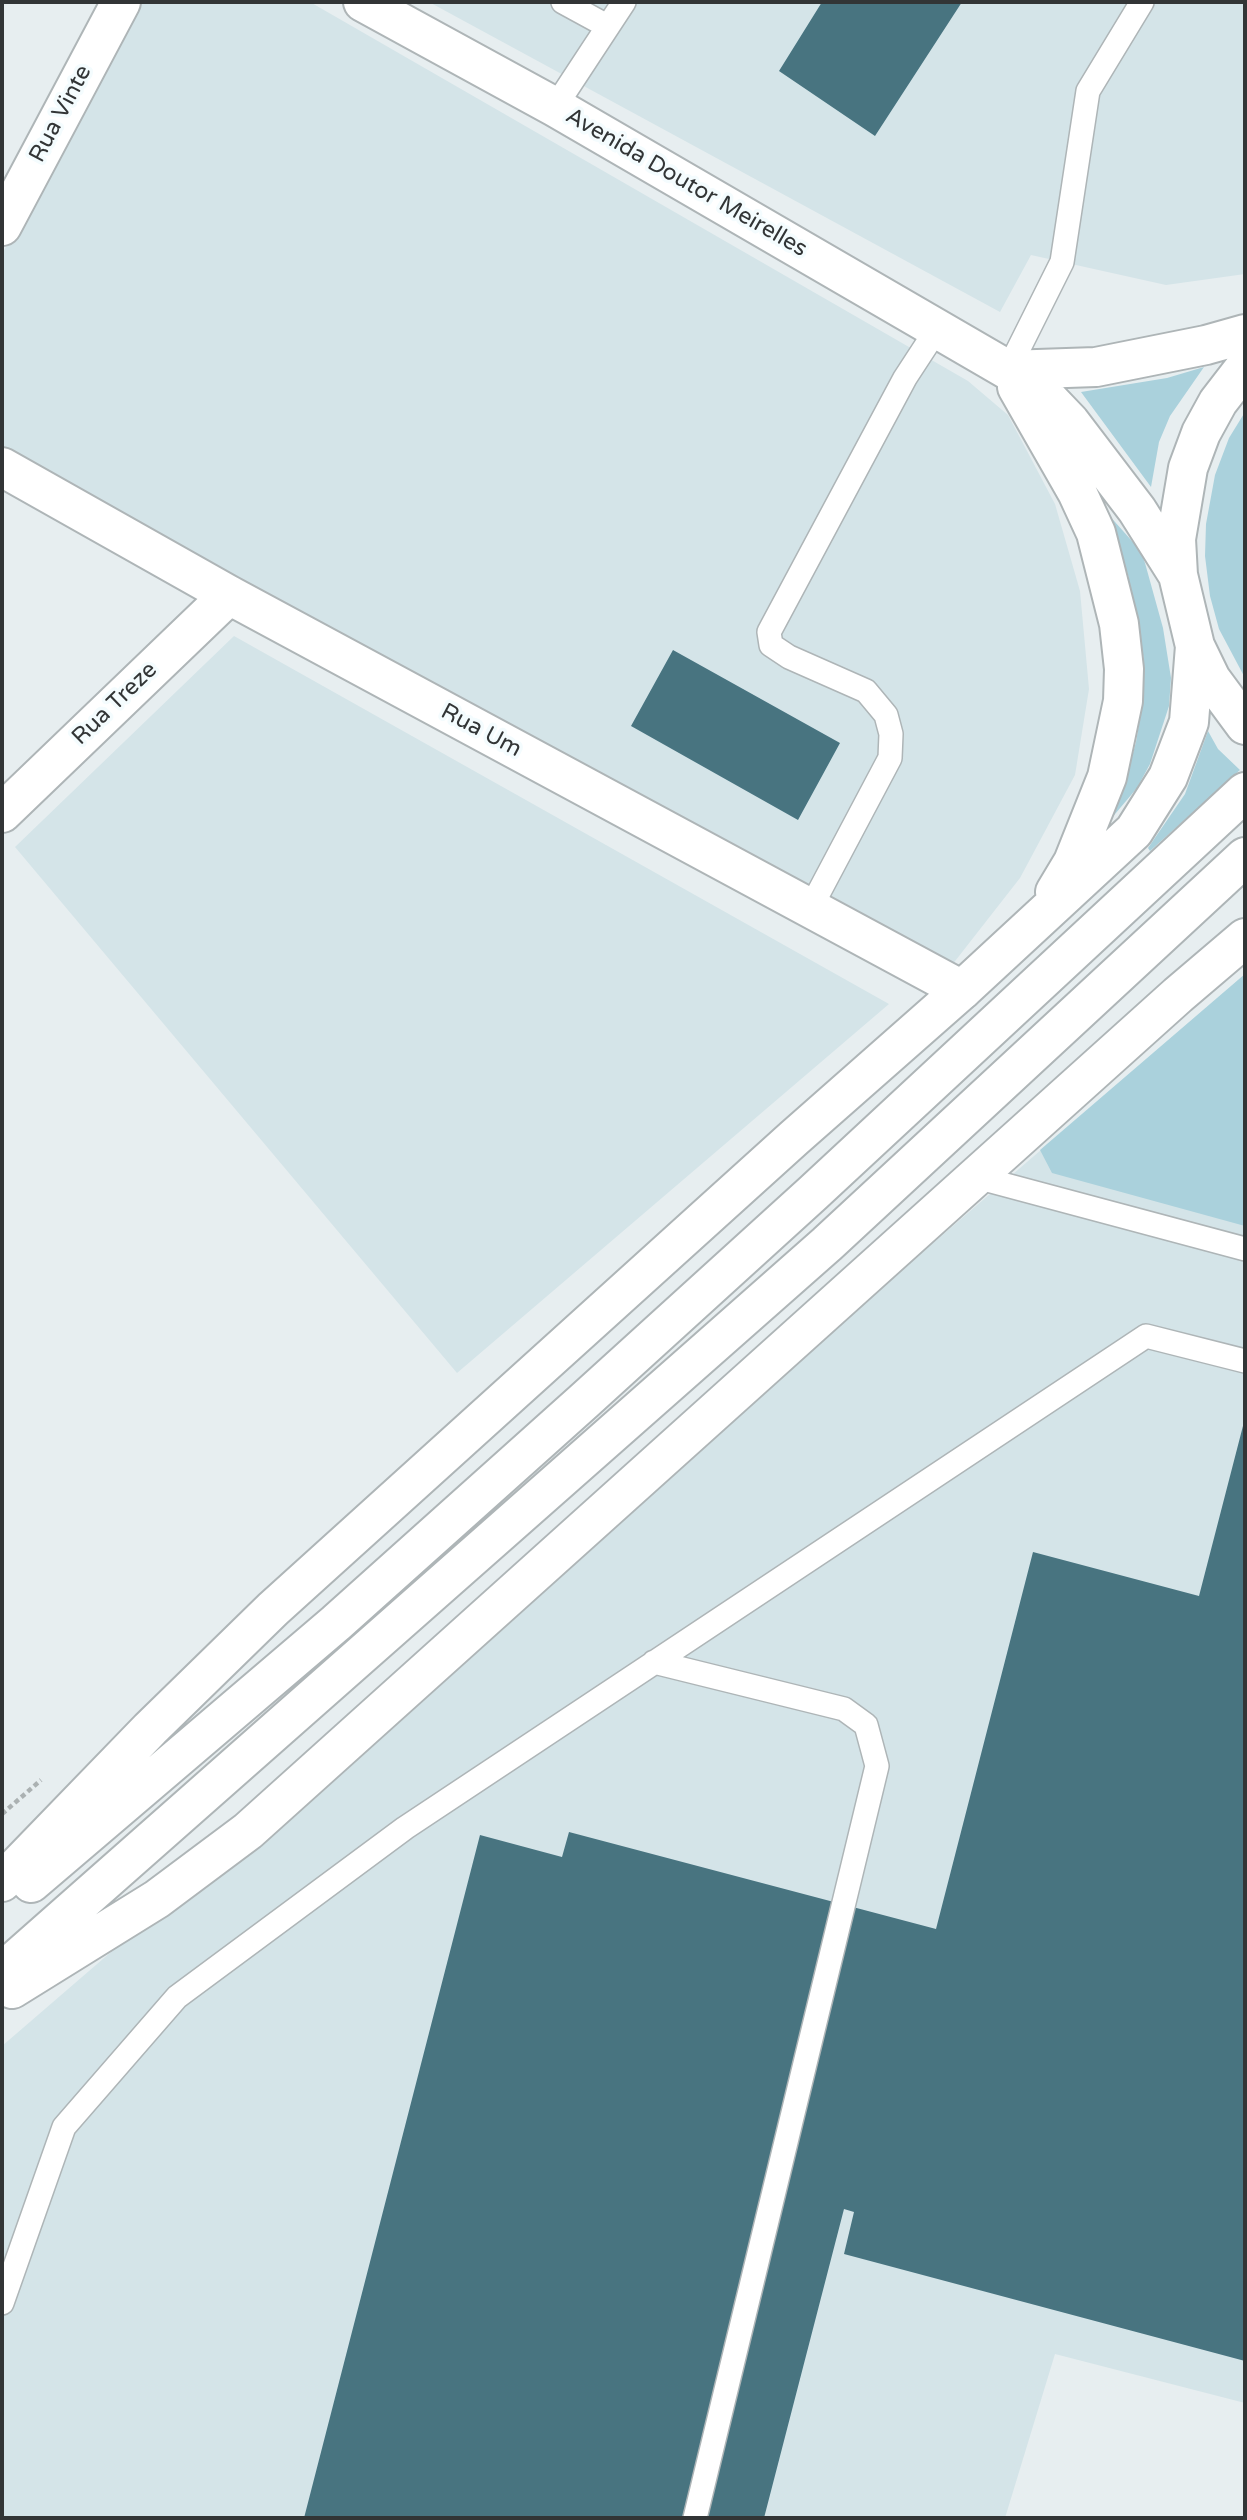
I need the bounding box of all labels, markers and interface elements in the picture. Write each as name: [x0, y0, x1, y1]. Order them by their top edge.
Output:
street label: Rua Vinte: [24, 61, 98, 167]
street label: Avenida Doutor Meirelles: [560, 102, 812, 264]
street label: Rua Treze: [67, 657, 163, 751]
street label: Rua Um: [436, 698, 526, 764]

